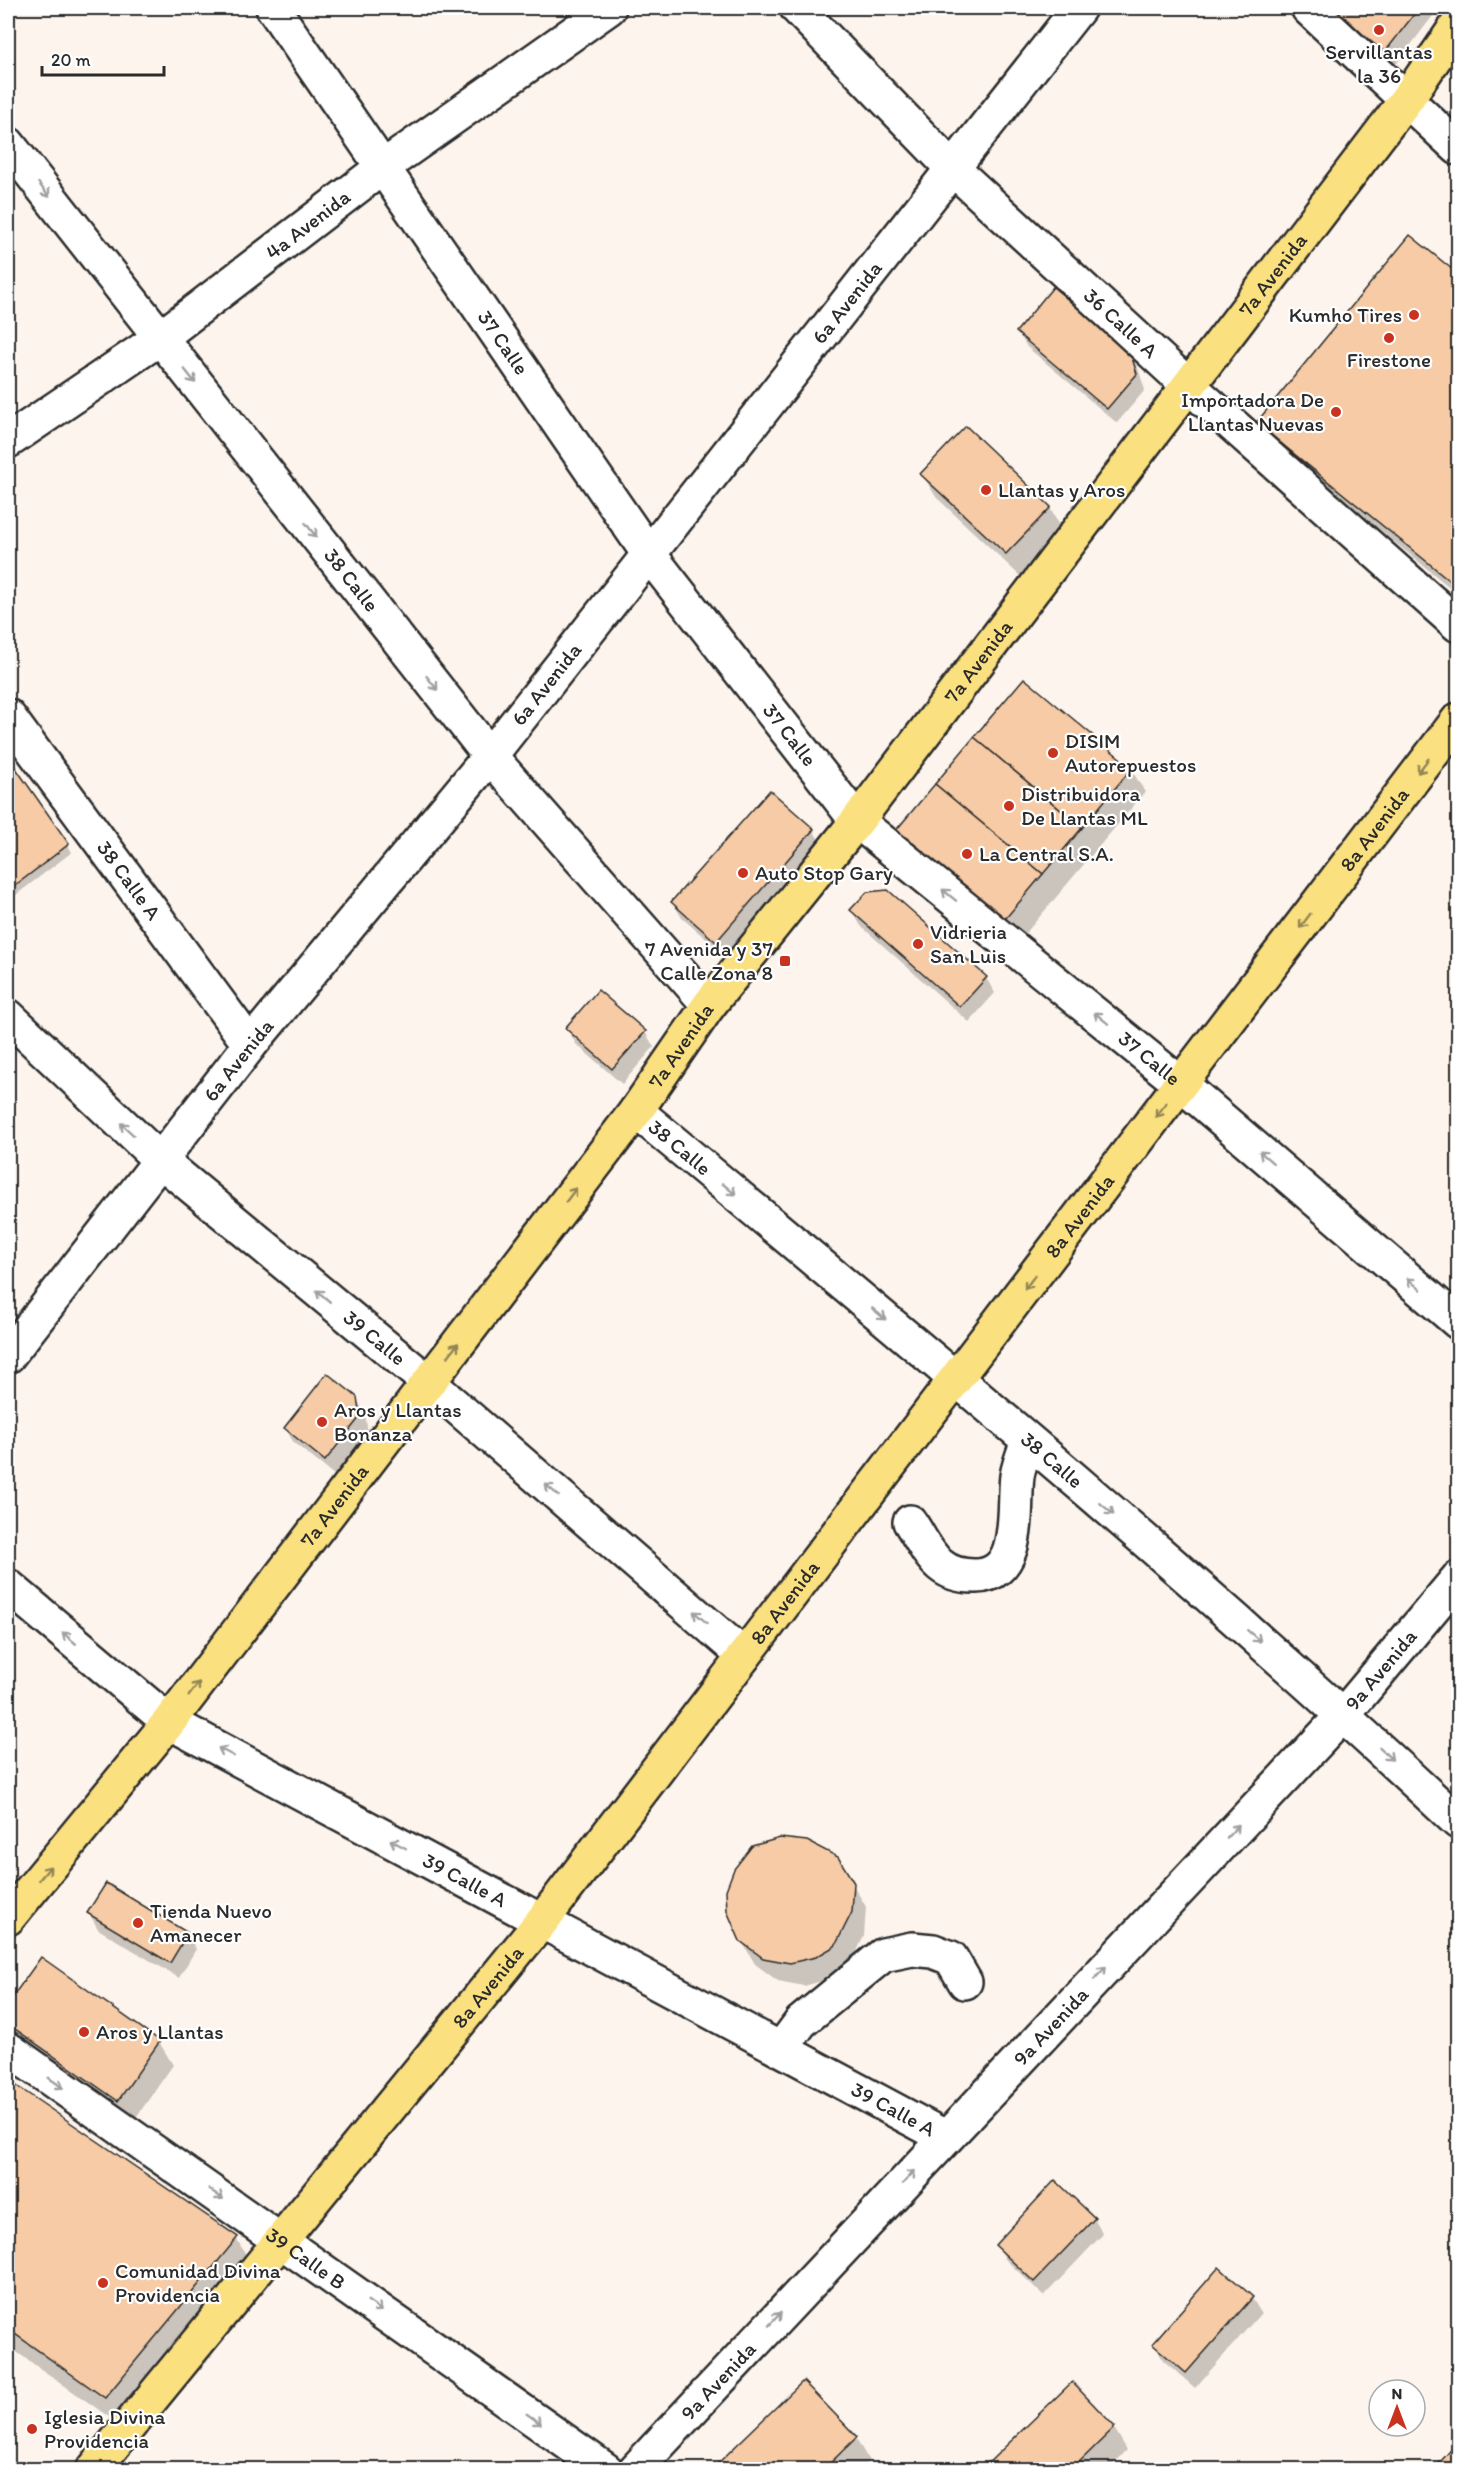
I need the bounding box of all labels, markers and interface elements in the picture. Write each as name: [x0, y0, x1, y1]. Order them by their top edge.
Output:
marker: Servillantas la 36: [1372, 23, 1386, 37]
scale bar: [42, 39, 164, 77]
place label: Servillantas la 36: [1325, 39, 1433, 88]
text: 20 m: [51, 49, 91, 71]
one-way arrow: [37, 182, 50, 198]
street label: 4a Avenida: [260, 184, 355, 265]
street label: 7a Avenida: [1233, 228, 1312, 321]
street label: 6a Avenida: [806, 256, 887, 349]
street label: 36 Calle A: [1079, 283, 1164, 363]
place label: Kumho Tires: [1289, 302, 1402, 327]
street label: 37 Calle: [473, 305, 535, 379]
marker: Kumho Tires: [1407, 308, 1421, 322]
marker: Firestone: [1382, 331, 1396, 345]
place label: Firestone: [1347, 347, 1431, 372]
one-way arrow: [184, 368, 197, 384]
place label: Importadora De Llantas Nuevas: [1181, 387, 1324, 436]
marker: Importadora De Llantas Nuevas: [1329, 405, 1343, 419]
place label: Llantas y Aros: [998, 477, 1125, 502]
marker: Llantas y Aros: [979, 483, 993, 497]
one-way arrow: [305, 521, 318, 537]
street label: 38 Calle: [319, 543, 385, 617]
street label: 7a Avenida: [938, 615, 1018, 708]
street label: 6a Avenida: [506, 637, 586, 730]
one-way arrow: [425, 674, 438, 690]
street label: 37 Calle: [758, 698, 822, 771]
place label: DISIM Autorepuestos: [1065, 728, 1196, 777]
marker: DISIM Autorepuestos: [1046, 746, 1060, 760]
one-way arrow: [1417, 758, 1429, 774]
place label: Distribuidora De Llantas ML: [1021, 781, 1148, 830]
street label: 8a Avenida: [1334, 782, 1414, 876]
marker: Distribuidora De Llantas ML: [1002, 799, 1016, 813]
street label: 38 Calle A: [92, 835, 167, 925]
place label: La Central S.A.: [979, 841, 1114, 866]
marker: La Central S.A.: [960, 847, 974, 861]
place label: Auto Stop Gary: [755, 860, 893, 885]
marker: Auto Stop Gary: [736, 866, 750, 880]
one-way arrow: [941, 889, 957, 902]
one-way arrow: [1298, 913, 1311, 929]
place label: Vidrieria San Luis: [930, 919, 1007, 968]
place label: 7 Avenida y 37 Calle Zona 8: [645, 936, 773, 985]
marker: Vidrieria San Luis: [911, 937, 925, 951]
marker: 7 Avenida y 37 Calle Zona 8: [778, 954, 792, 968]
street label: 7a Avenida: [643, 998, 719, 1093]
one-way arrow: [1093, 1012, 1109, 1025]
street label: 6a Avenida: [198, 1013, 279, 1106]
street label: 37 Calle: [1113, 1025, 1186, 1091]
one-way arrow: [1155, 1102, 1168, 1118]
street label: 38 Calle: [644, 1114, 717, 1180]
one-way arrow: [119, 1122, 134, 1136]
one-way arrow: [1259, 1150, 1274, 1164]
street label: 8a Avenida: [1039, 1169, 1119, 1263]
one-way arrow: [721, 1182, 737, 1195]
one-way arrow: [565, 1188, 578, 1204]
one-way arrow: [1024, 1273, 1036, 1289]
one-way arrow: [1407, 1277, 1422, 1291]
one-way arrow: [316, 1289, 331, 1303]
street label: 39 Calle: [339, 1304, 411, 1370]
one-way arrow: [871, 1307, 887, 1320]
one-way arrow: [446, 1342, 459, 1358]
place label: Aros y Llantas Bonanza: [334, 1397, 462, 1446]
marker: Aros y Llantas Bonanza: [315, 1415, 329, 1429]
street label: 38 Calle: [1016, 1426, 1088, 1493]
street label: 7a Avenida: [294, 1459, 374, 1552]
one-way arrow: [545, 1483, 560, 1497]
one-way arrow: [1099, 1502, 1114, 1516]
street label: 8a Avenida: [745, 1555, 825, 1649]
one-way arrow: [692, 1611, 708, 1624]
street label: 9a Avenida: [1339, 1624, 1422, 1715]
one-way arrow: [1246, 1629, 1261, 1643]
one-way arrow: [61, 1631, 77, 1644]
one-way arrow: [188, 1681, 201, 1697]
one-way arrow: [217, 1746, 235, 1757]
one-way arrow: [1379, 1747, 1394, 1761]
one-way arrow: [1226, 1824, 1240, 1839]
one-way arrow: [389, 1838, 407, 1849]
street label: 39 Calle A: [419, 1847, 512, 1913]
one-way arrow: [38, 1865, 51, 1881]
place label: Tienda Nuevo Amanecer: [150, 1898, 272, 1947]
marker: Tienda Nuevo Amanecer: [131, 1916, 145, 1930]
street label: 8a Avenida: [447, 1940, 529, 2033]
one-way arrow: [1092, 1966, 1107, 1981]
street label: 9a Avenida: [1008, 1982, 1093, 2071]
place label: Aros y Llantas: [96, 2019, 224, 2044]
marker: Aros y Llantas: [77, 2025, 91, 2039]
street label: 39 Calle A: [847, 2076, 940, 2142]
one-way arrow: [47, 2077, 63, 2089]
one-way arrow: [901, 2169, 916, 2184]
one-way arrow: [207, 2188, 223, 2200]
street label: 39 Calle B: [261, 2222, 351, 2295]
place label: Comunidad Divina Providencia: [115, 2258, 281, 2307]
marker: Comunidad Divina Providencia: [96, 2276, 110, 2290]
one-way arrow: [366, 2300, 383, 2312]
one-way arrow: [768, 2312, 783, 2327]
street label: 9a Avenida: [675, 2336, 761, 2425]
north arrow: [1367, 2378, 1427, 2438]
text: N: [1392, 2384, 1402, 2403]
place label: Iglesia Divina Providencia: [44, 2404, 166, 2453]
one-way arrow: [526, 2413, 542, 2425]
marker: Iglesia Divina Providencia: [25, 2422, 39, 2436]

